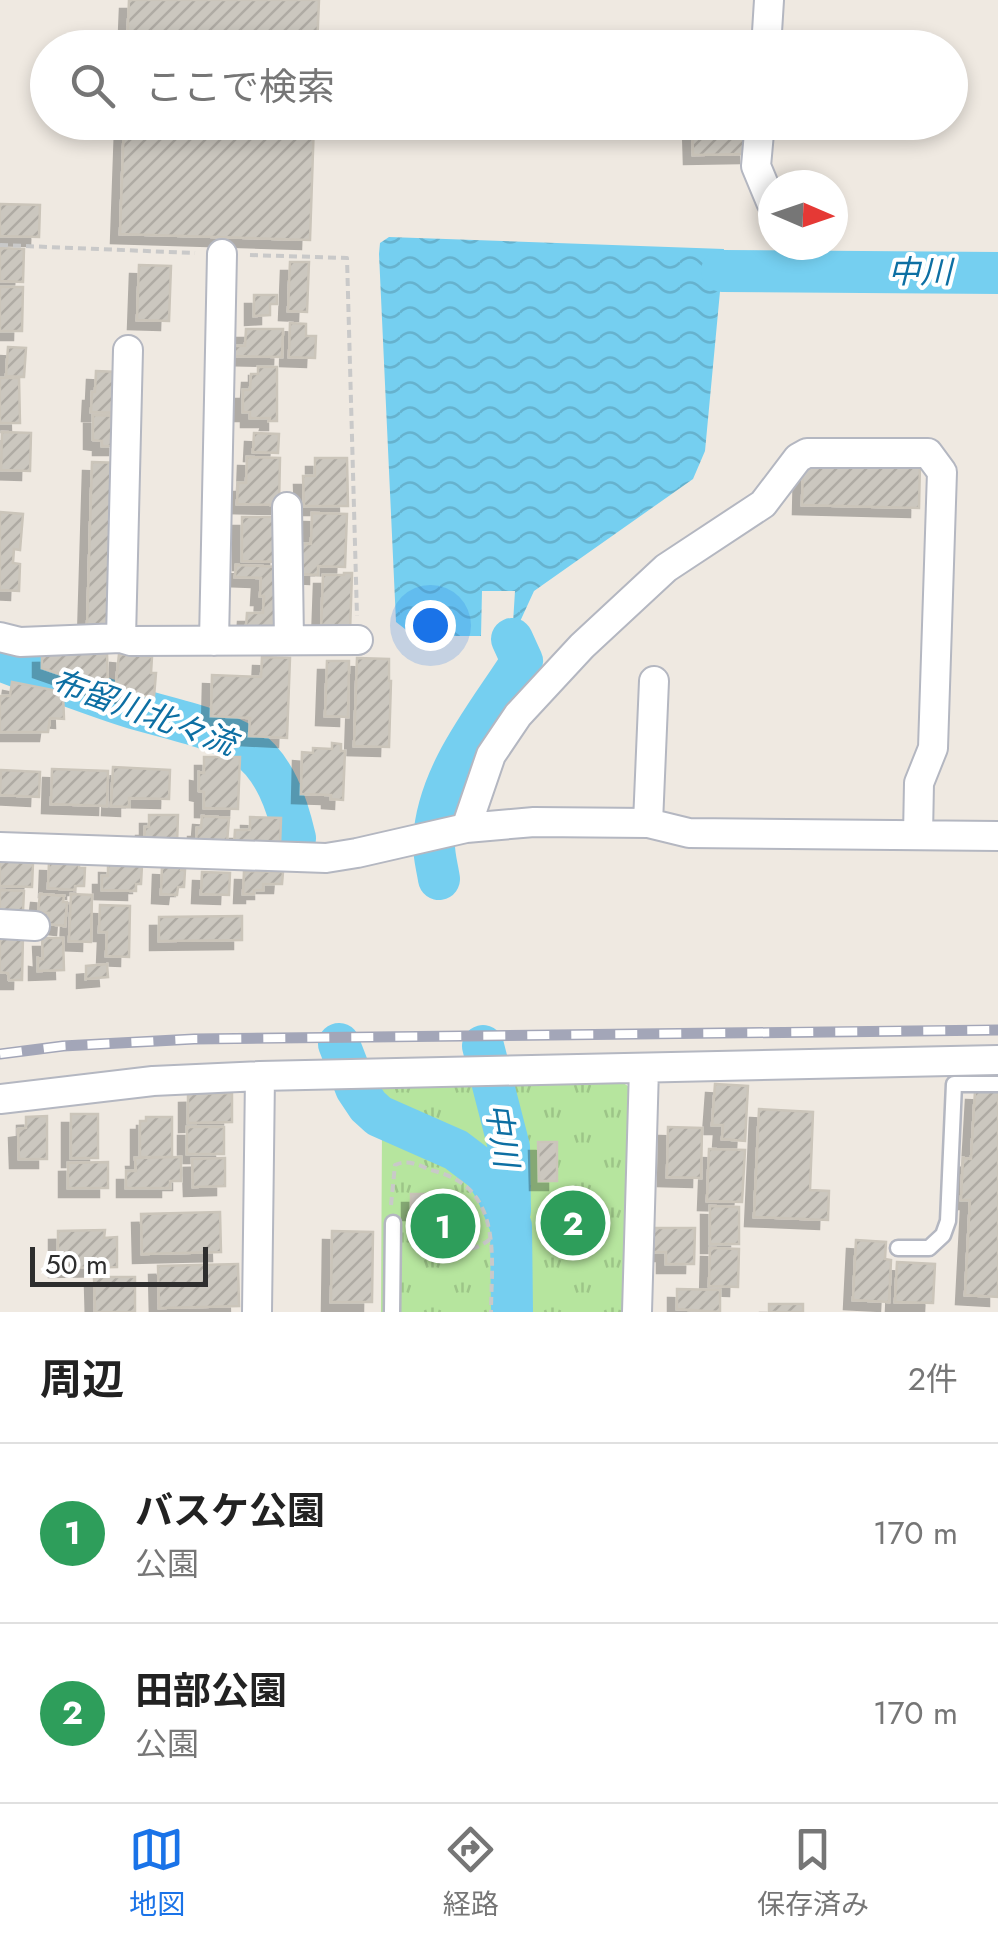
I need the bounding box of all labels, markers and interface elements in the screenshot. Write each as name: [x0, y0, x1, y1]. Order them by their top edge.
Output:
search box: [30, 30, 968, 140]
icon: search: [65, 58, 120, 113]
text: ここで検索: [145, 59, 335, 114]
north arrow: [758, 170, 848, 260]
water label: 中川: [888, 249, 955, 295]
your location: [405, 600, 456, 651]
water label: 布留川北々流: [46, 658, 247, 768]
water label: 中川: [474, 1100, 530, 1173]
pin: 2: [540, 1186, 606, 1260]
pin: 1: [410, 1188, 476, 1264]
scale bar: [30, 1242, 208, 1286]
text: 50 m: [45, 1244, 108, 1285]
text: 周辺: [40, 1349, 124, 1410]
text: 2件: [908, 1356, 958, 1402]
text: バスケ公園: [135, 1483, 325, 1538]
text: 1: [64, 1510, 81, 1556]
text: 170 m: [873, 1510, 958, 1556]
text: 公園: [135, 1541, 199, 1587]
text: 田部公園: [135, 1663, 287, 1718]
text: 2: [62, 1690, 83, 1736]
text: 170 m: [873, 1690, 958, 1736]
text: 公園: [135, 1721, 199, 1767]
tab: 地図: [129, 1822, 185, 1925]
tab: 経路: [443, 1822, 499, 1925]
tab: 保存済み: [757, 1822, 869, 1925]

